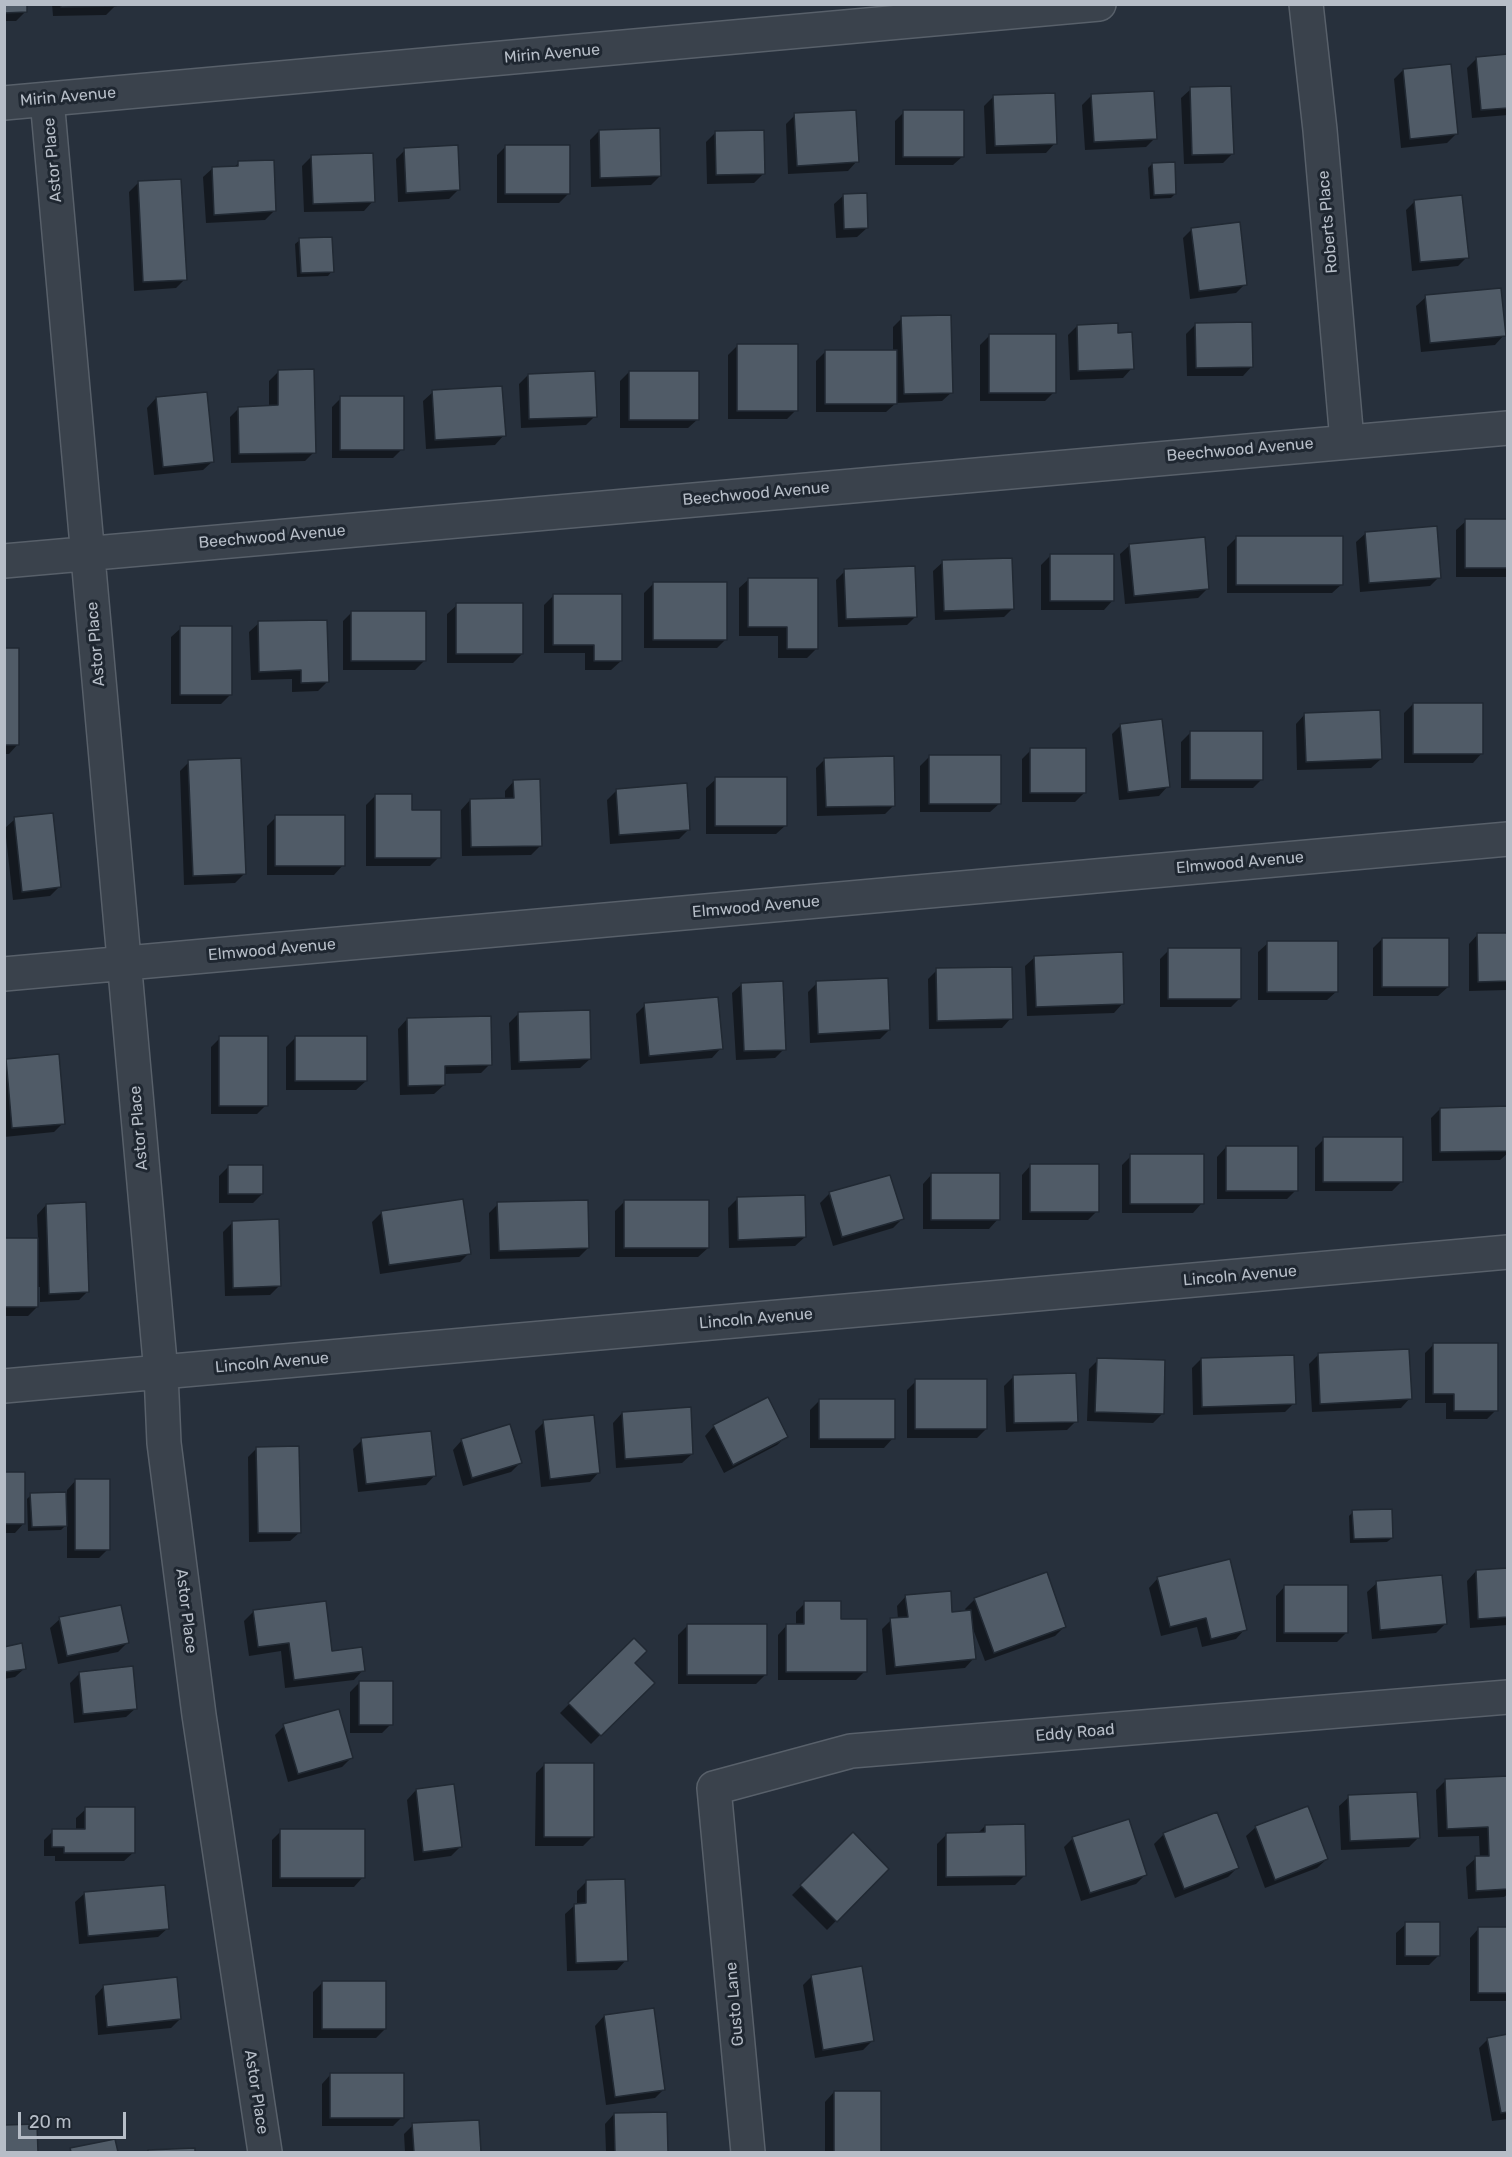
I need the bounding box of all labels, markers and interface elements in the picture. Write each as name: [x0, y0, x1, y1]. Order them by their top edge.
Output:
street label: Mirin Avenue: [503, 40, 601, 68]
street label: Mirin Avenue: [19, 83, 117, 111]
street label: Astor Place: [40, 117, 66, 203]
street label: Roberts Place: [1314, 170, 1342, 274]
street label: Beechwood Avenue: [1166, 434, 1314, 466]
street label: Beechwood Avenue: [682, 478, 830, 510]
street label: Beechwood Avenue: [198, 521, 346, 553]
street label: Astor Place: [83, 601, 109, 687]
street label: Elmwood Avenue: [1175, 848, 1305, 878]
street label: Elmwood Avenue: [691, 892, 821, 922]
street label: Elmwood Avenue: [207, 935, 337, 965]
street label: Astor Place: [126, 1085, 152, 1171]
street label: Lincoln Avenue: [1182, 1261, 1298, 1291]
street label: Lincoln Avenue: [698, 1304, 814, 1334]
street label: Lincoln Avenue: [214, 1348, 330, 1378]
street label: Astor Place: [171, 1568, 201, 1654]
street label: Eddy Road: [1035, 1720, 1115, 1746]
street label: Gusto Lane: [722, 1961, 748, 2047]
street label: Astor Place: [240, 2048, 272, 2136]
scale bar: [21, 2100, 129, 2138]
text: 20 m: [29, 2111, 71, 2133]

